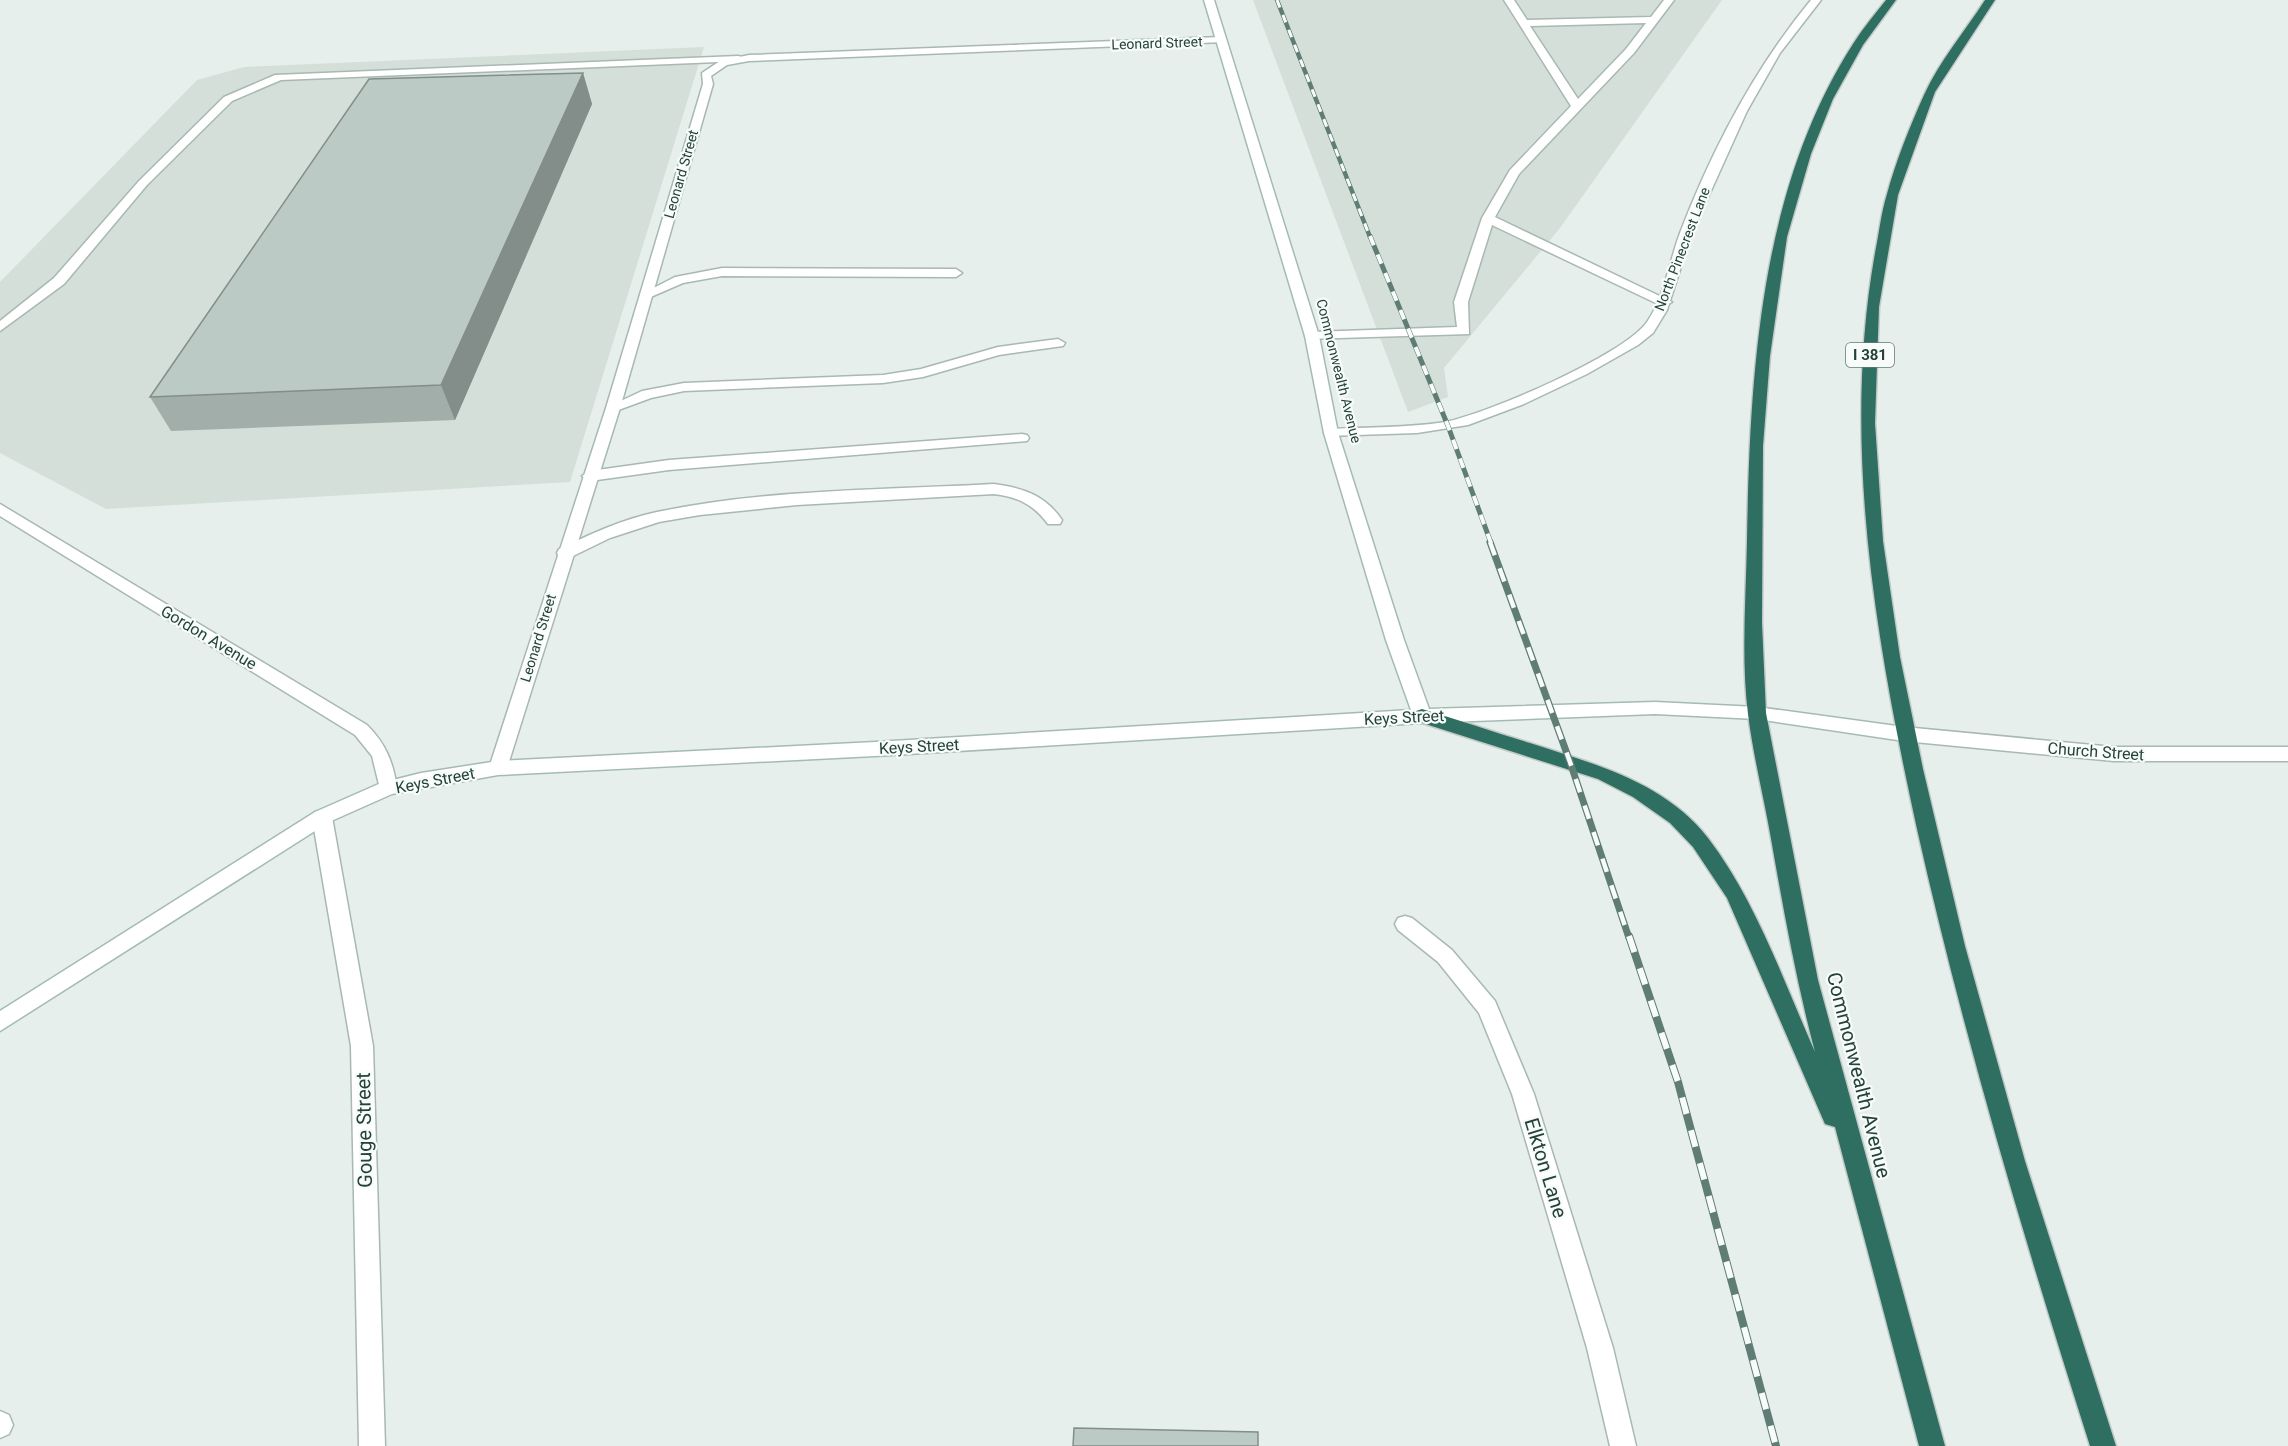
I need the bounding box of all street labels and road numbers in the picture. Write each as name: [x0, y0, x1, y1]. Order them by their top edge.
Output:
street label: Leonard Street: [1111, 33, 1203, 53]
street label: Leonard Street: [661, 128, 701, 220]
street label: North Pinecrest Lane: [1651, 185, 1713, 313]
street label: Commonwealth Avenue: [1313, 297, 1365, 445]
road number: I 381: [1846, 343, 1894, 367]
street label: Leonard Street: [517, 592, 559, 684]
street label: Gordon Avenue: [157, 601, 260, 674]
street label: Keys Street: [1363, 706, 1445, 729]
street label: Keys Street: [878, 735, 960, 758]
street label: Church Street: [2047, 739, 2145, 764]
street label: Keys Street: [394, 764, 476, 797]
street label: Commonwealth Avenue: [1822, 970, 1896, 1180]
street label: Gouge Street: [351, 1072, 377, 1188]
street label: Elkton Lane: [1519, 1115, 1573, 1221]

